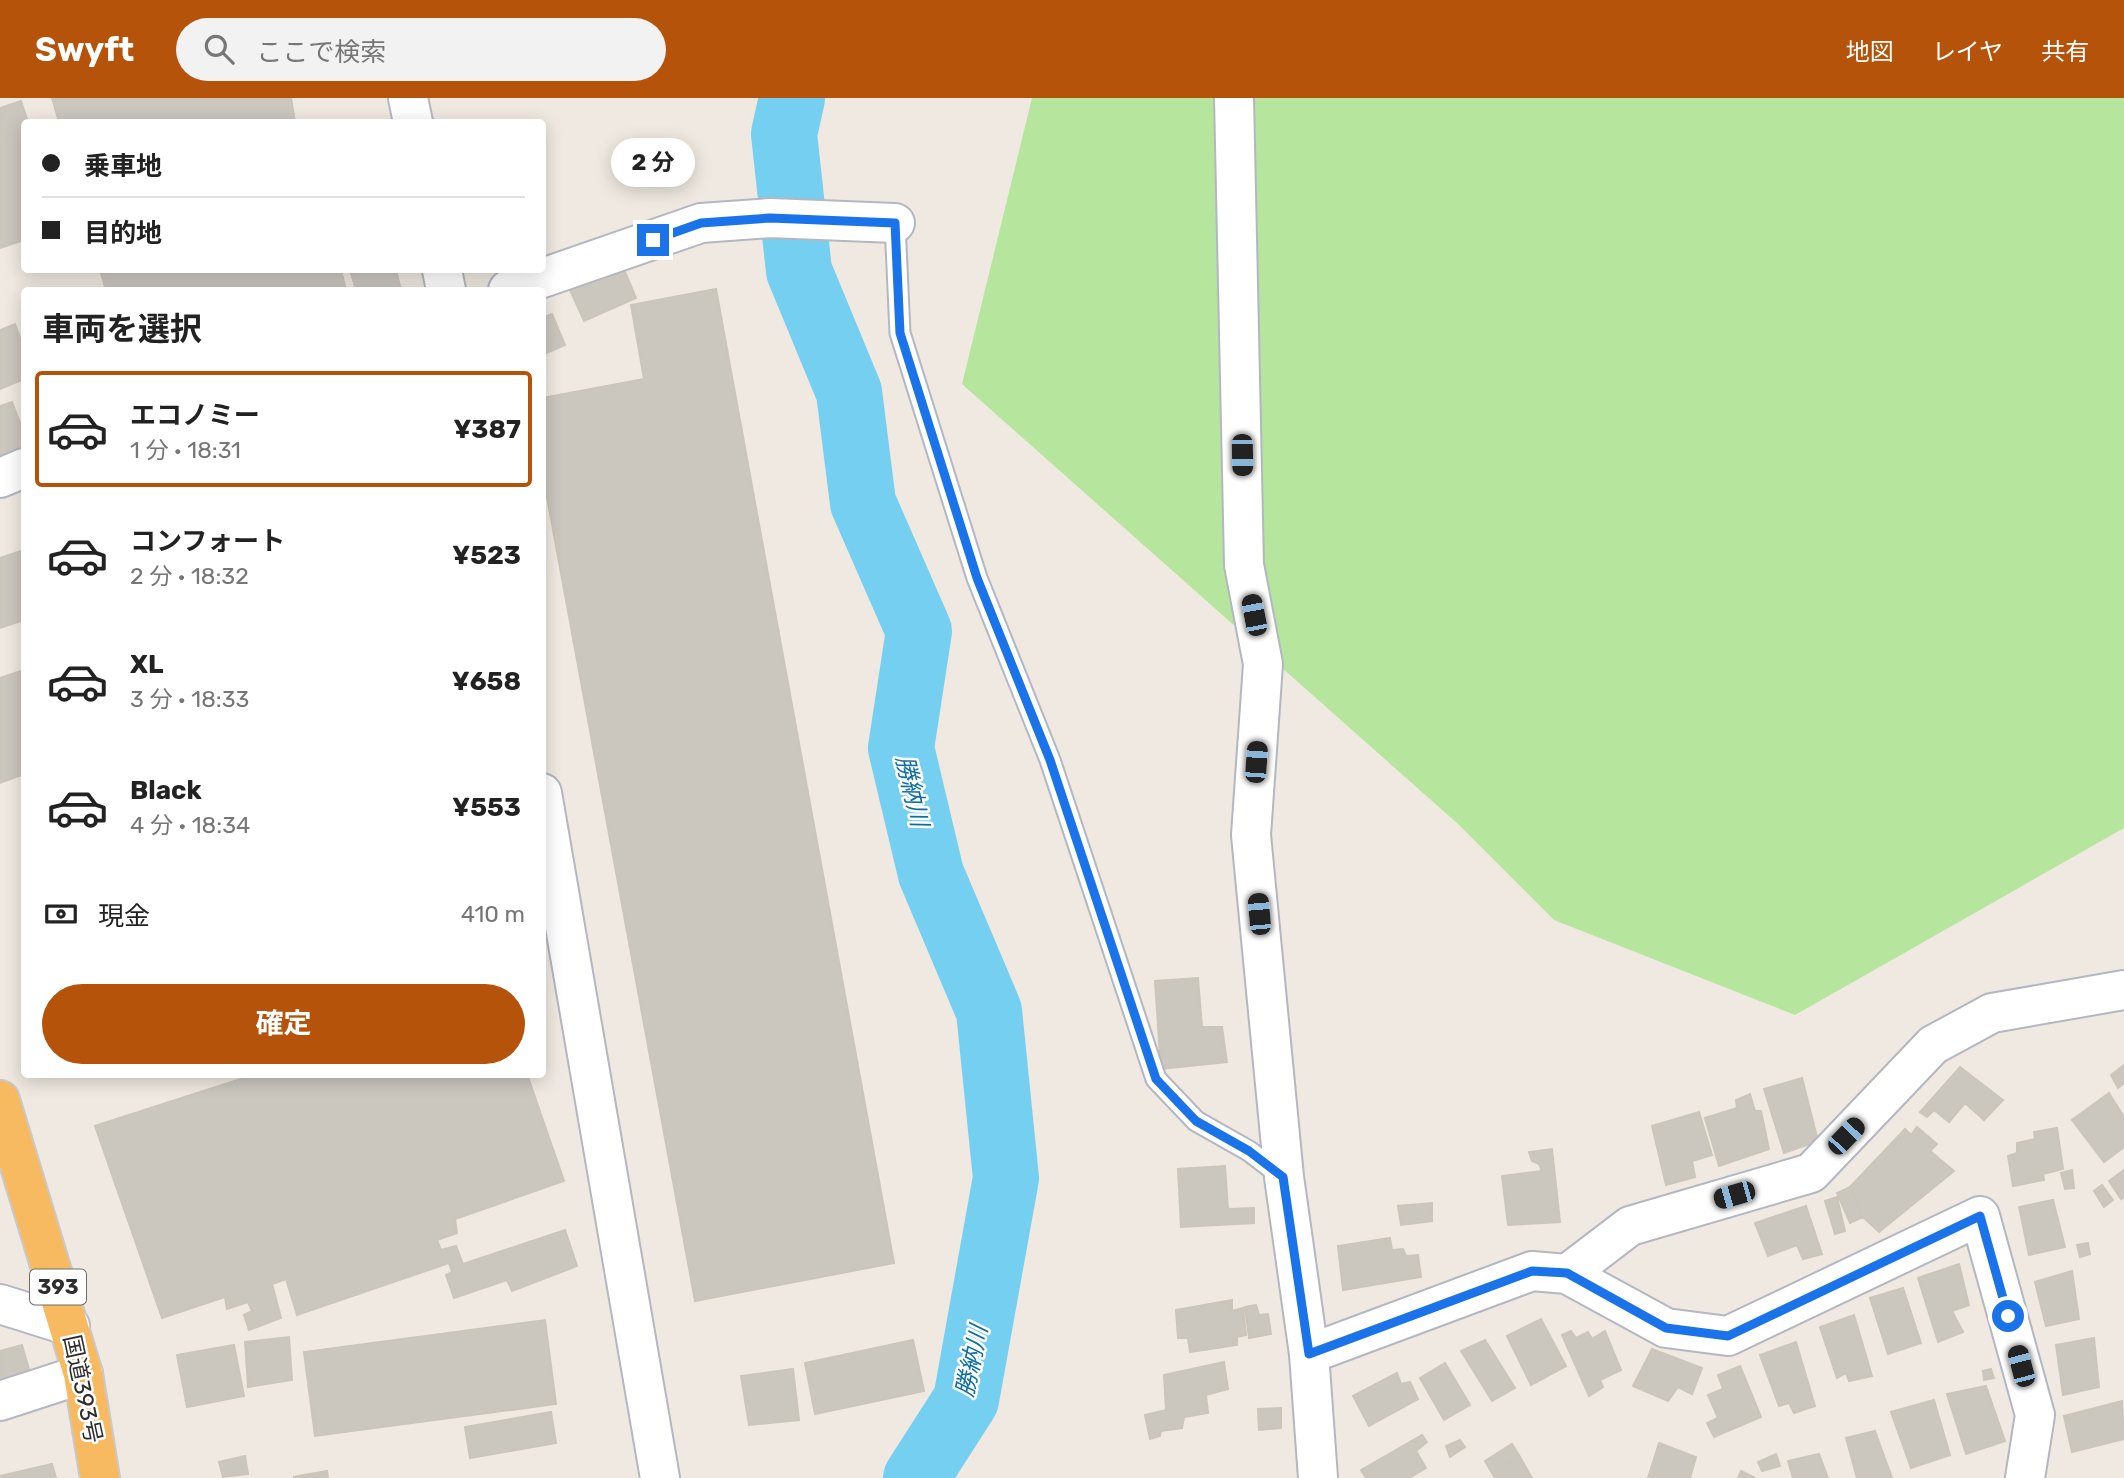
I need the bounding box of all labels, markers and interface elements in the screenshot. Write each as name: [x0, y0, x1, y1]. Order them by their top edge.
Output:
search box: [176, 18, 666, 81]
text: Swyft: [35, 30, 134, 69]
icon: search: [200, 30, 238, 68]
text: ここで検索: [256, 37, 386, 68]
text: 地図: [1846, 38, 1894, 66]
text: レイヤ: [1932, 38, 2003, 66]
text: 共有: [2041, 38, 2089, 66]
callout: 2 分: [611, 138, 695, 188]
text: 2 分: [632, 148, 674, 176]
text: 乗車地: [84, 151, 162, 182]
text: 目的地: [84, 218, 162, 249]
route end: [637, 224, 669, 256]
text: 車両を選択: [42, 310, 202, 348]
icon: car: [46, 398, 109, 461]
text: エコノミー: [130, 400, 260, 431]
text: ¥387: [453, 414, 521, 445]
car: [1232, 434, 1253, 476]
text: 1 分 · 18:31: [130, 436, 241, 464]
icon: car: [46, 524, 109, 587]
text: コンフォート: [130, 526, 285, 557]
text: ¥523: [452, 540, 521, 571]
text: 2 分 · 18:32: [130, 562, 249, 590]
car: [1240, 592, 1269, 638]
text: XL: [130, 649, 163, 680]
icon: car: [46, 650, 109, 713]
text: ¥658: [452, 666, 521, 697]
text: 3 分 · 18:33: [130, 685, 249, 713]
car: [1245, 740, 1268, 784]
water label: 勝納川: [890, 753, 934, 832]
text: Black: [130, 775, 202, 806]
icon: car: [46, 776, 109, 839]
text: ¥553: [452, 792, 521, 823]
text: 4 分 · 18:34: [130, 811, 250, 839]
car: [1247, 892, 1272, 936]
icon: cash: [42, 895, 80, 933]
text: 410 m: [461, 900, 525, 928]
text: 現金: [98, 901, 150, 932]
button: 確定: [42, 984, 525, 1064]
car: [1824, 1114, 1869, 1158]
car: [1711, 1179, 1758, 1211]
road number: 393: [30, 1270, 86, 1304]
route start: [1992, 1300, 2024, 1332]
water label: 勝納川: [951, 1320, 994, 1399]
street label: 国道393号: [58, 1332, 108, 1446]
car: [2006, 1343, 2037, 1389]

